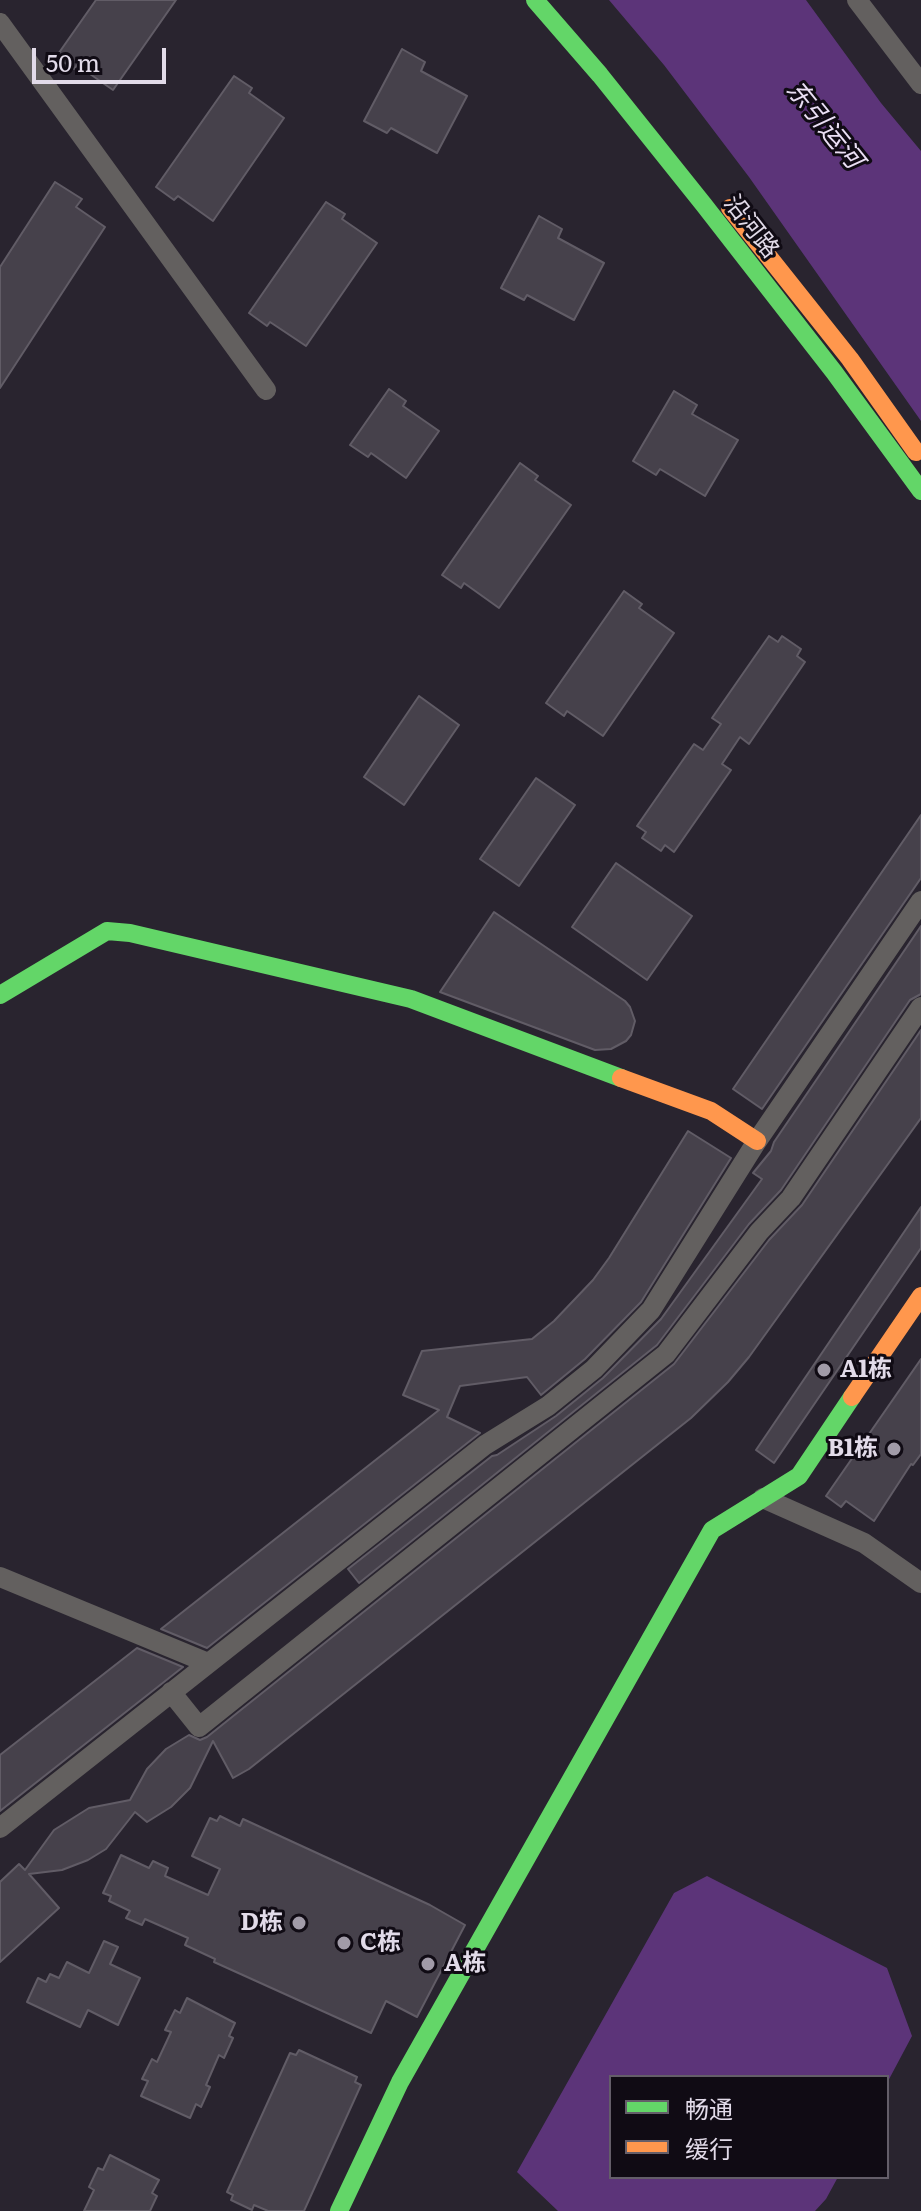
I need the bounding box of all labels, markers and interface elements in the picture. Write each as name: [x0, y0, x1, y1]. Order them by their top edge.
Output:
scale bar: [36, 32, 170, 82]
text: 50 m: [46, 44, 100, 79]
water label: 东引运河: [779, 75, 869, 175]
street label: 沿河路: [717, 190, 785, 264]
place label: A1栋: [840, 1356, 892, 1384]
marker: A1栋: [815, 1361, 833, 1379]
place label: B1栋: [827, 1435, 878, 1463]
marker: B1栋: [885, 1440, 903, 1458]
place label: D栋: [240, 1909, 283, 1937]
marker: D栋: [290, 1914, 308, 1932]
place label: C栋: [360, 1929, 401, 1957]
marker: C栋: [335, 1934, 353, 1952]
place label: A栋: [444, 1950, 486, 1978]
marker: A栋: [419, 1955, 437, 1973]
legend: [609, 2075, 889, 2179]
text: 畅通: [685, 2090, 733, 2125]
text: 缓行: [685, 2130, 733, 2165]

